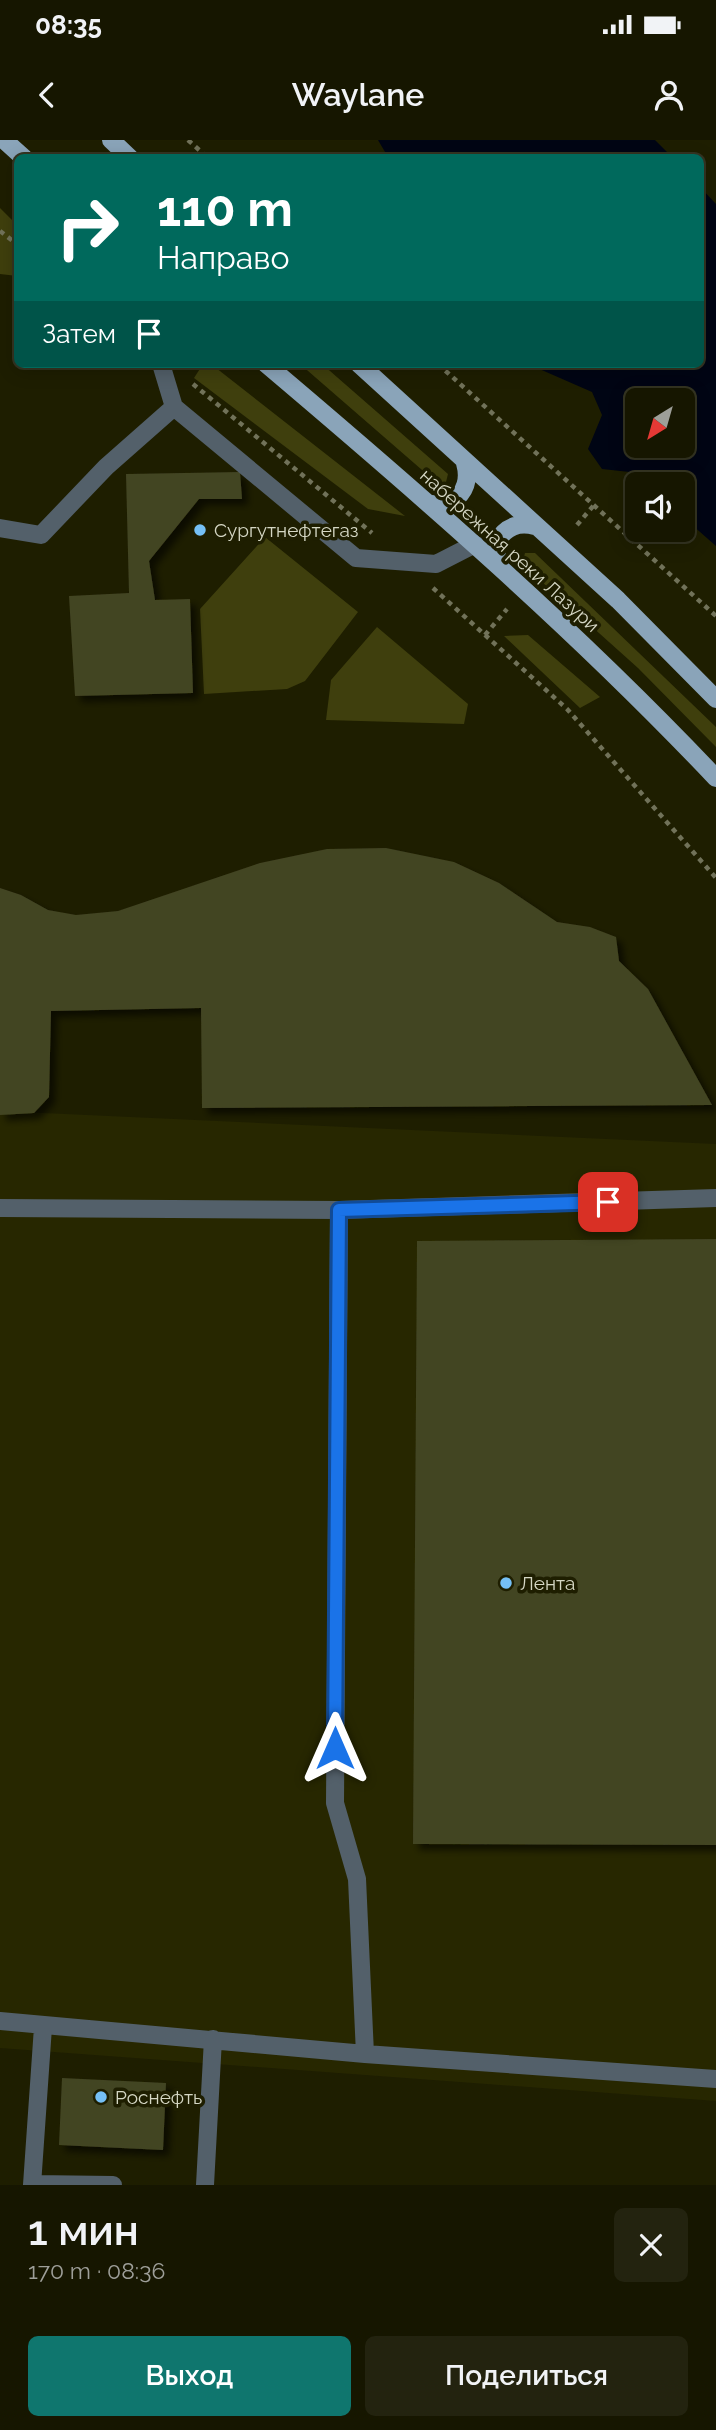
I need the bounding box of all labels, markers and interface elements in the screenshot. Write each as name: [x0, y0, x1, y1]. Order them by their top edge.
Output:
text: 08:35: [35, 10, 102, 40]
icon: back: [28, 76, 66, 114]
text: Waylane: [292, 76, 424, 113]
icon: person: [650, 76, 688, 114]
text: 110 m: [157, 180, 293, 237]
icon: right: [42, 182, 133, 273]
text: Направо: [157, 239, 289, 276]
icon: arrive: [130, 315, 168, 353]
text: Затем: [42, 319, 116, 349]
north arrow: [625, 388, 695, 458]
map controls: [625, 388, 695, 542]
street label: набережная реки Лазури: [416, 464, 604, 636]
button: sound: [625, 472, 695, 542]
place label: Сургутнефтегаз: [214, 519, 359, 541]
marker: Сургутнефтегаз: [192, 522, 208, 538]
pin: [578, 1172, 638, 1232]
icon: arrive: [589, 1183, 627, 1221]
place label: Лента: [520, 1572, 575, 1594]
marker: Лента: [498, 1575, 514, 1591]
position arrow: [298, 1711, 372, 1785]
place label: Роснефть: [115, 2086, 202, 2108]
marker: Роснефть: [93, 2089, 109, 2105]
text: 1 мин: [28, 2206, 139, 2255]
button: close: [614, 2208, 688, 2282]
text: 170 m · 08:36: [28, 2257, 165, 2284]
button: Выход: [28, 2336, 351, 2416]
button: Поделиться: [365, 2336, 688, 2416]

